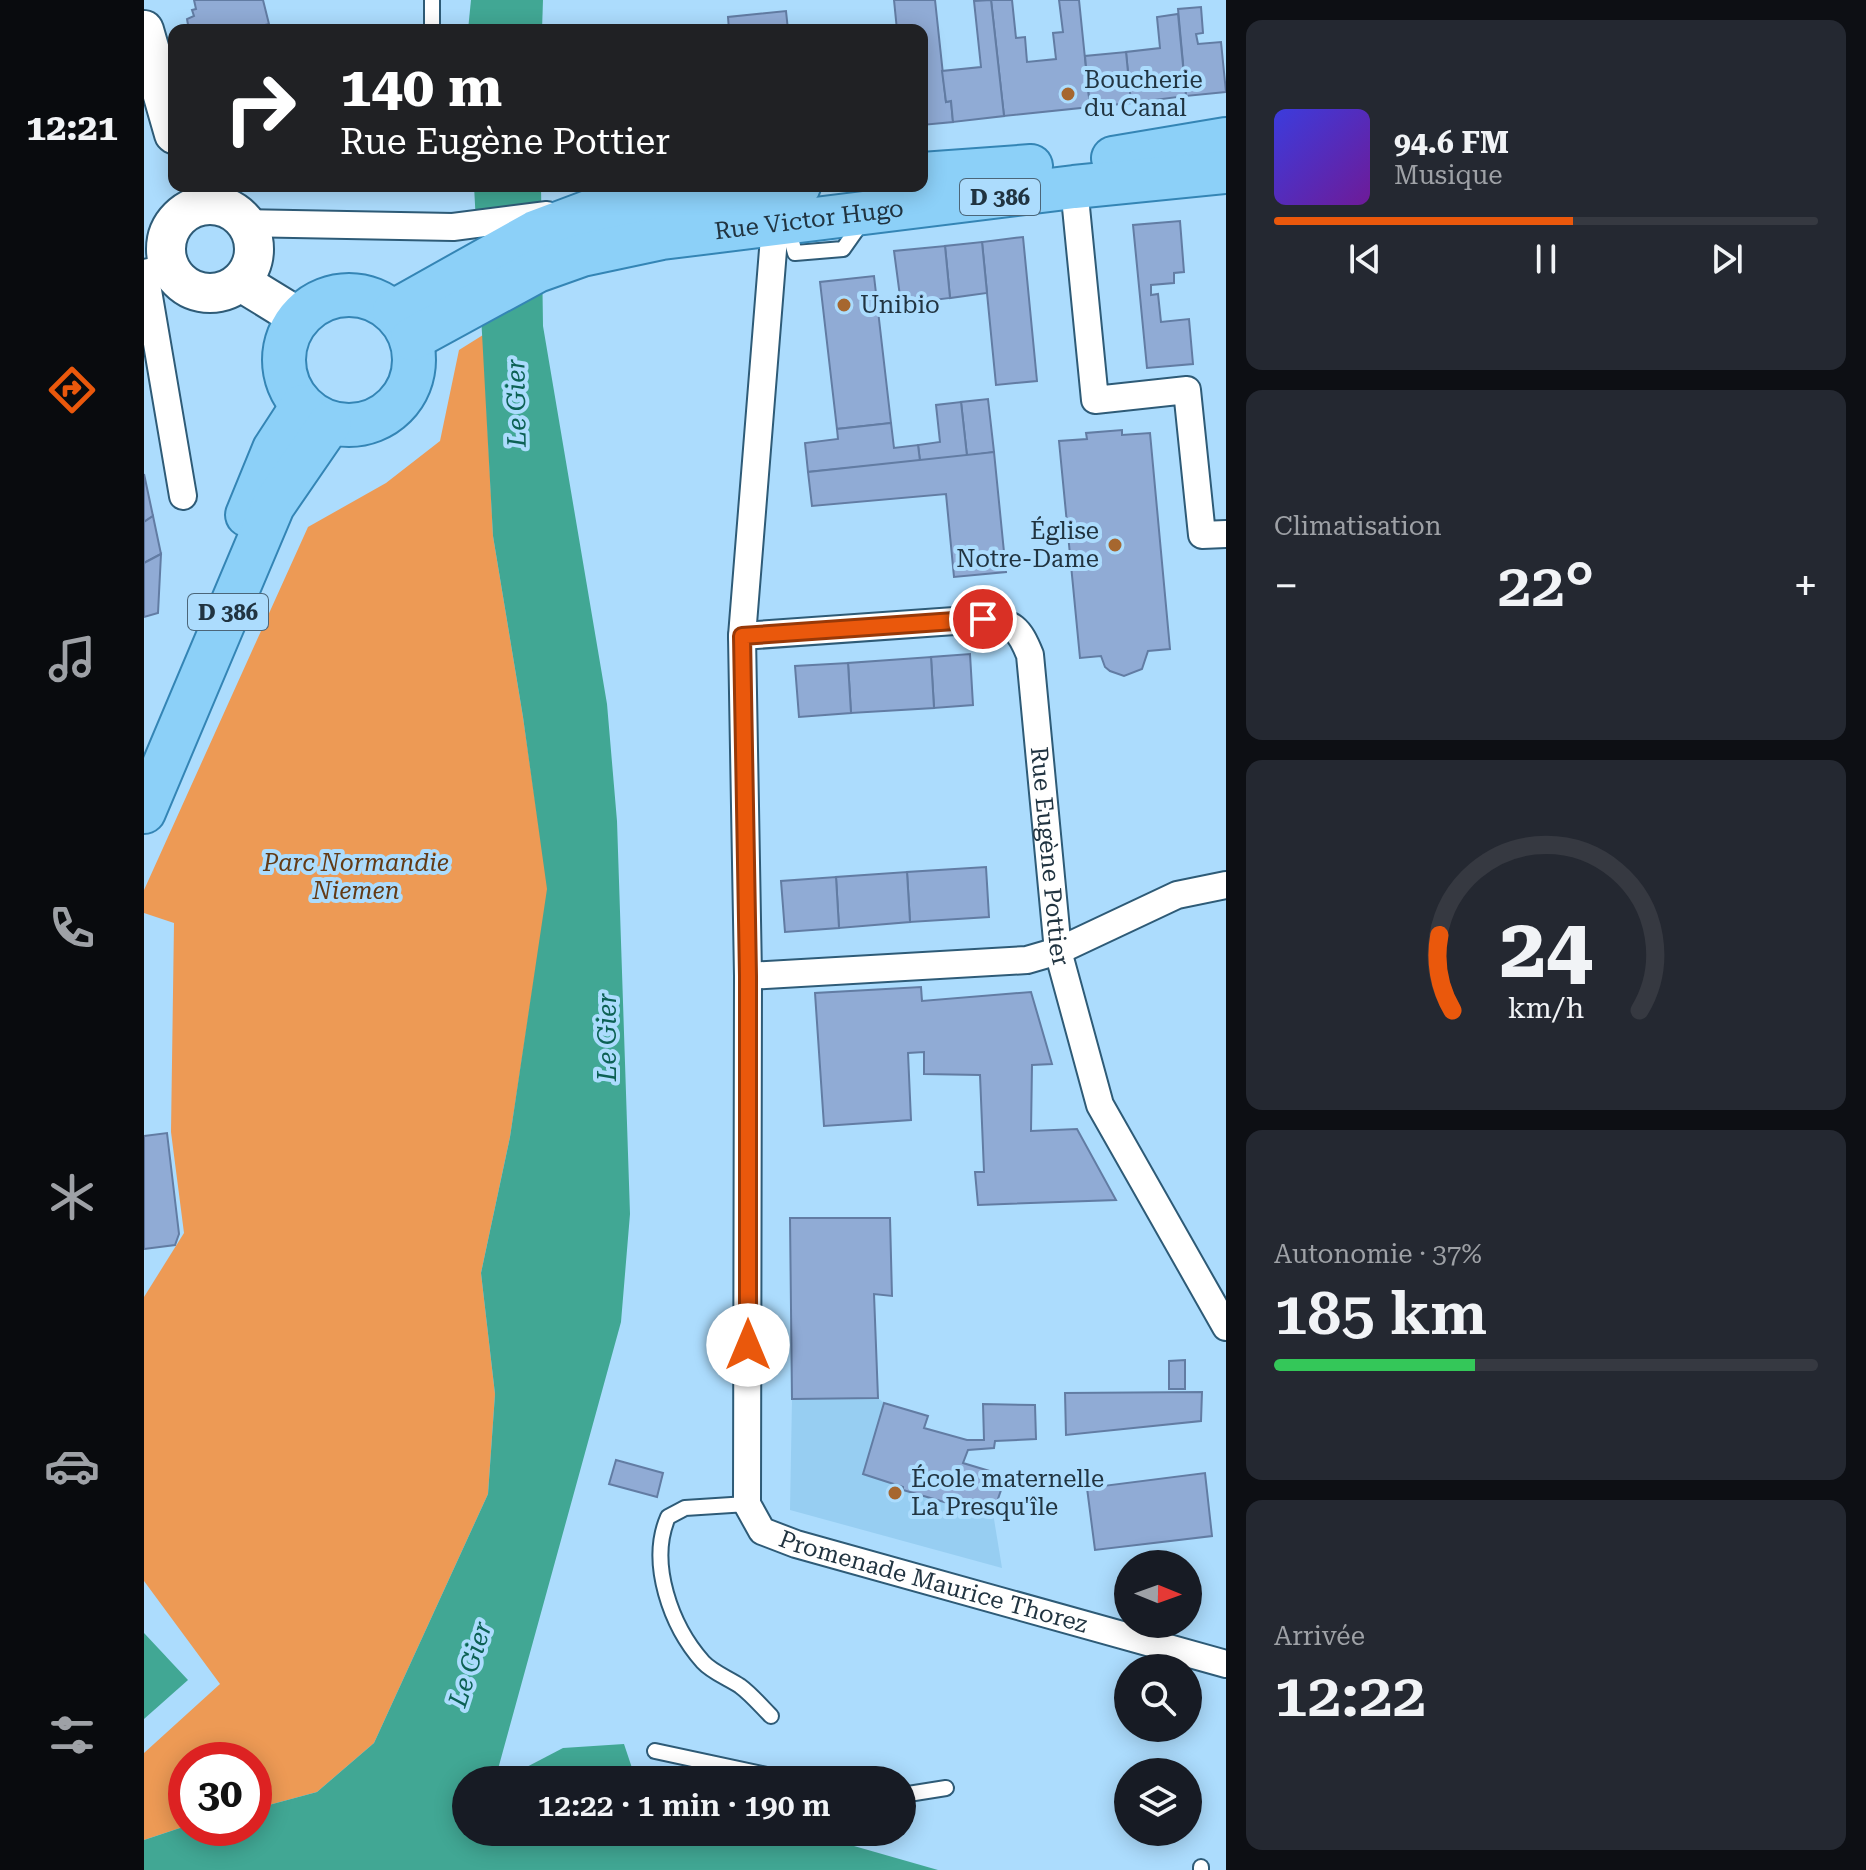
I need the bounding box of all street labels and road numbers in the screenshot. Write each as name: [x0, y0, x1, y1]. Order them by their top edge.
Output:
road number: D 386: [960, 179, 1040, 215]
street label: Rue Victor Hugo: [713, 194, 905, 245]
road number: D 386: [188, 594, 268, 630]
street label: Rue Eugène Pottier: [1025, 745, 1075, 969]
street label: Promenade Maurice Thorez: [775, 1525, 1090, 1639]

